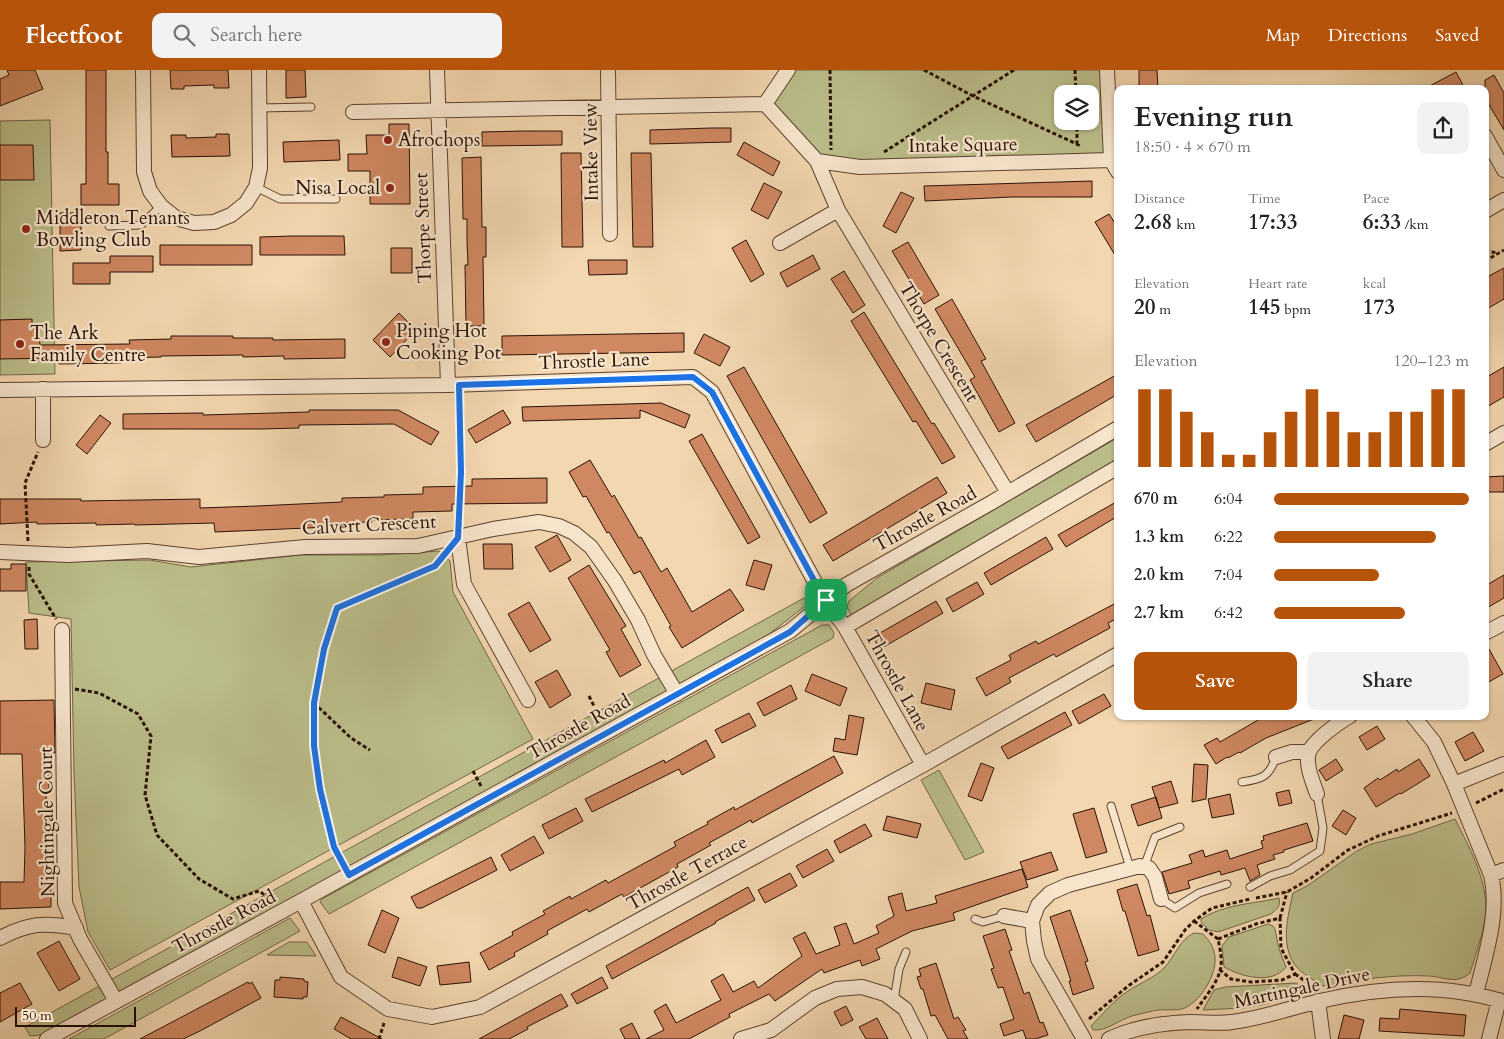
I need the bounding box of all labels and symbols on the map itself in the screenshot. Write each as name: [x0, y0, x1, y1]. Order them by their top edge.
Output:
street label: Intake View: [577, 102, 605, 202]
place label: Afrochops: [398, 127, 480, 153]
street label: Intake Square: [908, 131, 1018, 159]
marker: Afrochops: [382, 134, 394, 146]
street label: Thorpe Street: [408, 172, 438, 284]
place label: Nisa Local: [295, 175, 380, 201]
marker: Nisa Local: [384, 182, 396, 194]
place label: Middleton Tenants Bowling Club: [36, 205, 190, 253]
marker: Middleton Tenants Bowling Club: [20, 223, 32, 235]
street label: Thorpe Crescent: [893, 277, 985, 407]
place label: Piping Hot Cooking Pot: [396, 318, 501, 366]
place label: The Ark Family Centre: [30, 320, 146, 368]
marker: Piping Hot Cooking Pot: [380, 336, 392, 348]
marker: The Ark Family Centre: [14, 338, 26, 350]
street label: Throstle Lane: [538, 346, 650, 376]
street label: Throstle Road: [869, 480, 981, 558]
street label: Calvert Crescent: [301, 509, 437, 541]
pin: [805, 579, 847, 621]
street label: Throstle Lane: [859, 626, 935, 736]
street label: Throstle Road: [523, 688, 635, 766]
street label: Nightingale Court: [33, 747, 61, 897]
street label: Throstle Terrace: [622, 829, 752, 917]
street label: Throstle Road: [167, 884, 281, 960]
street label: Martingale Drive: [1232, 961, 1372, 1015]
scale bar: [15, 1004, 136, 1027]

